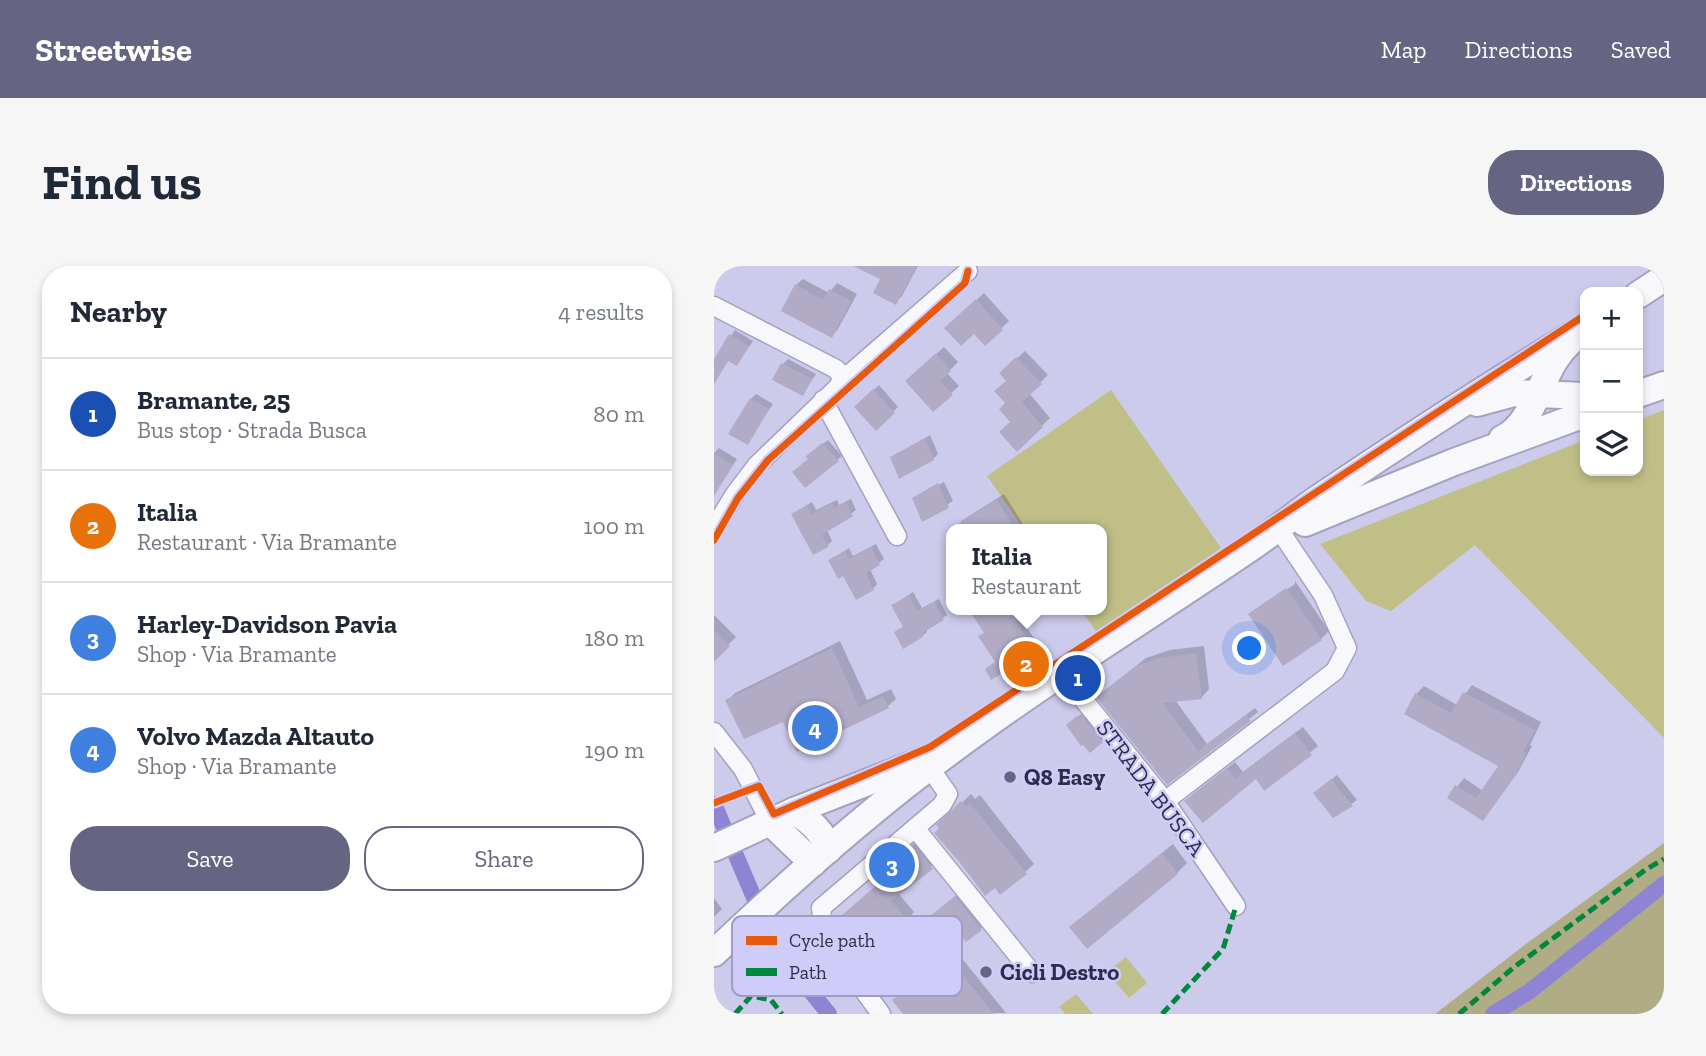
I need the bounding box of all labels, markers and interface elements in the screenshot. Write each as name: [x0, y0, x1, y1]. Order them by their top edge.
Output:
text: Streetwise: [35, 30, 192, 69]
text: Map: [1381, 35, 1427, 64]
text: Directions: [1465, 35, 1573, 64]
text: Saved: [1611, 35, 1671, 64]
button: Directions: [1488, 150, 1664, 215]
text: Find us: [42, 153, 202, 212]
map controls: [1580, 287, 1643, 476]
button: +: [1580, 287, 1643, 350]
text: Nearby: [70, 294, 167, 330]
text: 4 results: [558, 298, 644, 326]
button: −: [1580, 350, 1643, 413]
text: Bramante, 25: [137, 384, 290, 416]
text: 1: [88, 400, 98, 428]
text: 80 m: [593, 400, 644, 428]
button: layers: [1580, 413, 1643, 476]
text: Bus stop · Strada Busca: [137, 416, 367, 444]
text: Italia: [137, 496, 198, 528]
text: 2: [87, 512, 99, 540]
text: 100 m: [584, 512, 644, 540]
popup: [946, 524, 1107, 615]
text: Restaurant · Via Bramante: [137, 528, 397, 556]
text: Italia: [972, 540, 1032, 572]
text: Restaurant: [972, 572, 1081, 600]
text: Harley-Davidson Pavia: [137, 608, 397, 640]
text: 3: [87, 624, 99, 652]
text: 180 m: [584, 624, 644, 652]
your location: [1232, 631, 1266, 665]
pin: 2: [1003, 638, 1049, 690]
text: Shop · Via Bramante: [137, 640, 337, 668]
pin: 1: [1055, 652, 1101, 704]
pin: 4: [792, 702, 838, 754]
street label: STRADA BUSCA: [1091, 715, 1212, 862]
text: Volvo Mazda Altauto: [137, 720, 374, 752]
text: 4: [86, 736, 100, 764]
text: 190 m: [585, 736, 644, 764]
text: Shop · Via Bramante: [137, 752, 337, 780]
place label: Q8 Easy: [1024, 763, 1106, 791]
marker: Q8 Easy: [1002, 769, 1018, 785]
button: Save: [70, 826, 350, 891]
button: Share: [364, 826, 644, 891]
pin: 3: [869, 839, 915, 891]
legend: [732, 916, 962, 996]
text: Cycle path: [789, 929, 875, 952]
place label: Cicli Destro: [1000, 958, 1119, 986]
text: Path: [789, 961, 827, 984]
marker: Cicli Destro: [978, 964, 994, 980]

